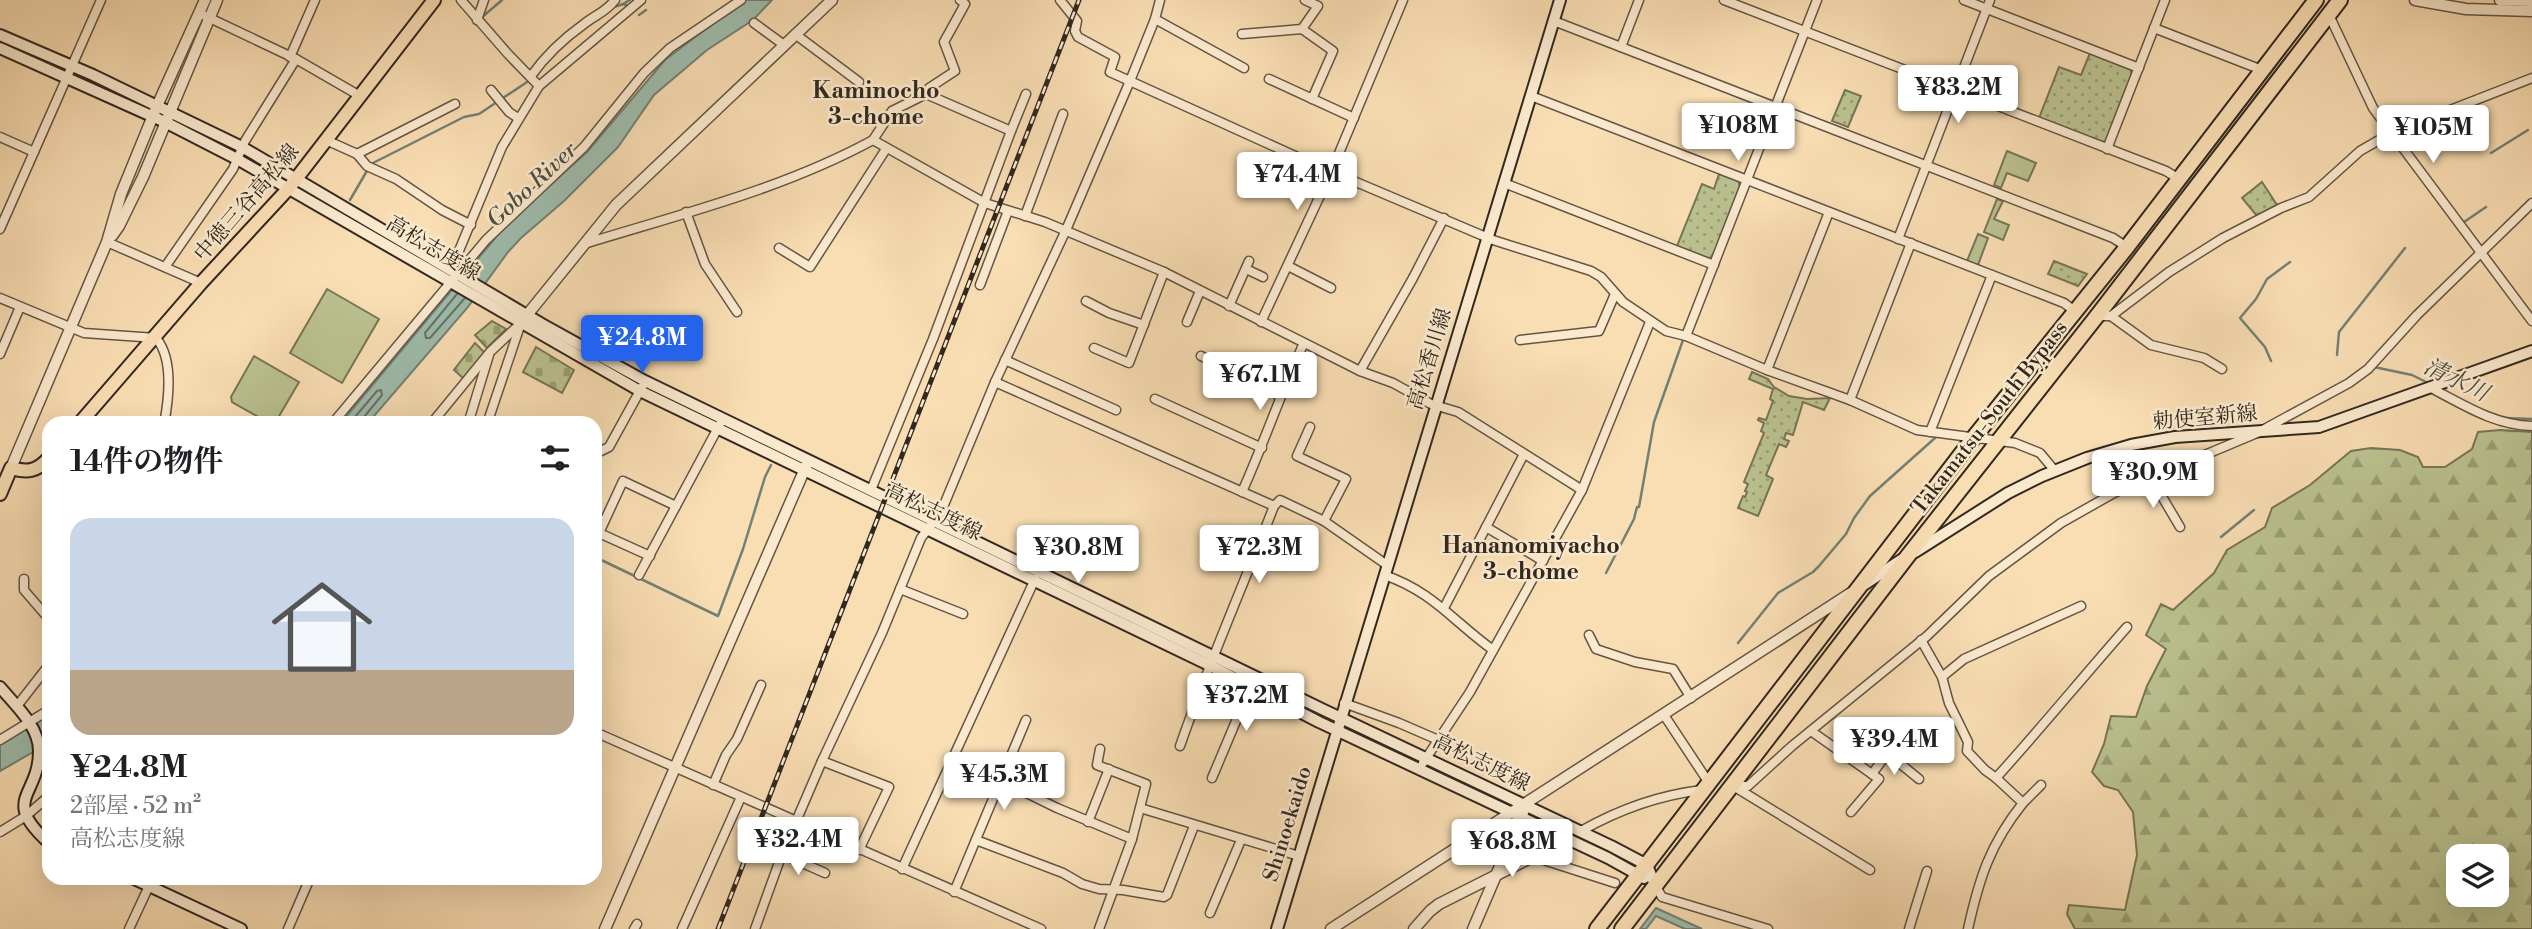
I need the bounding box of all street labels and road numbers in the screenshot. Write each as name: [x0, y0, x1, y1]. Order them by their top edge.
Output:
street label: 中徳三谷高松線: [189, 139, 305, 267]
street label: 高松志度線: [381, 211, 485, 287]
street label: 高松香川線: [1402, 305, 1458, 413]
street label: Takamatsu-South Bypass: [1906, 316, 2074, 520]
street label: 勅使室新線: [2152, 400, 2258, 436]
street label: 高松志度線: [880, 477, 986, 547]
street label: 高松志度線: [1428, 728, 1534, 798]
street label: Shinoekaido: [1258, 763, 1318, 885]

